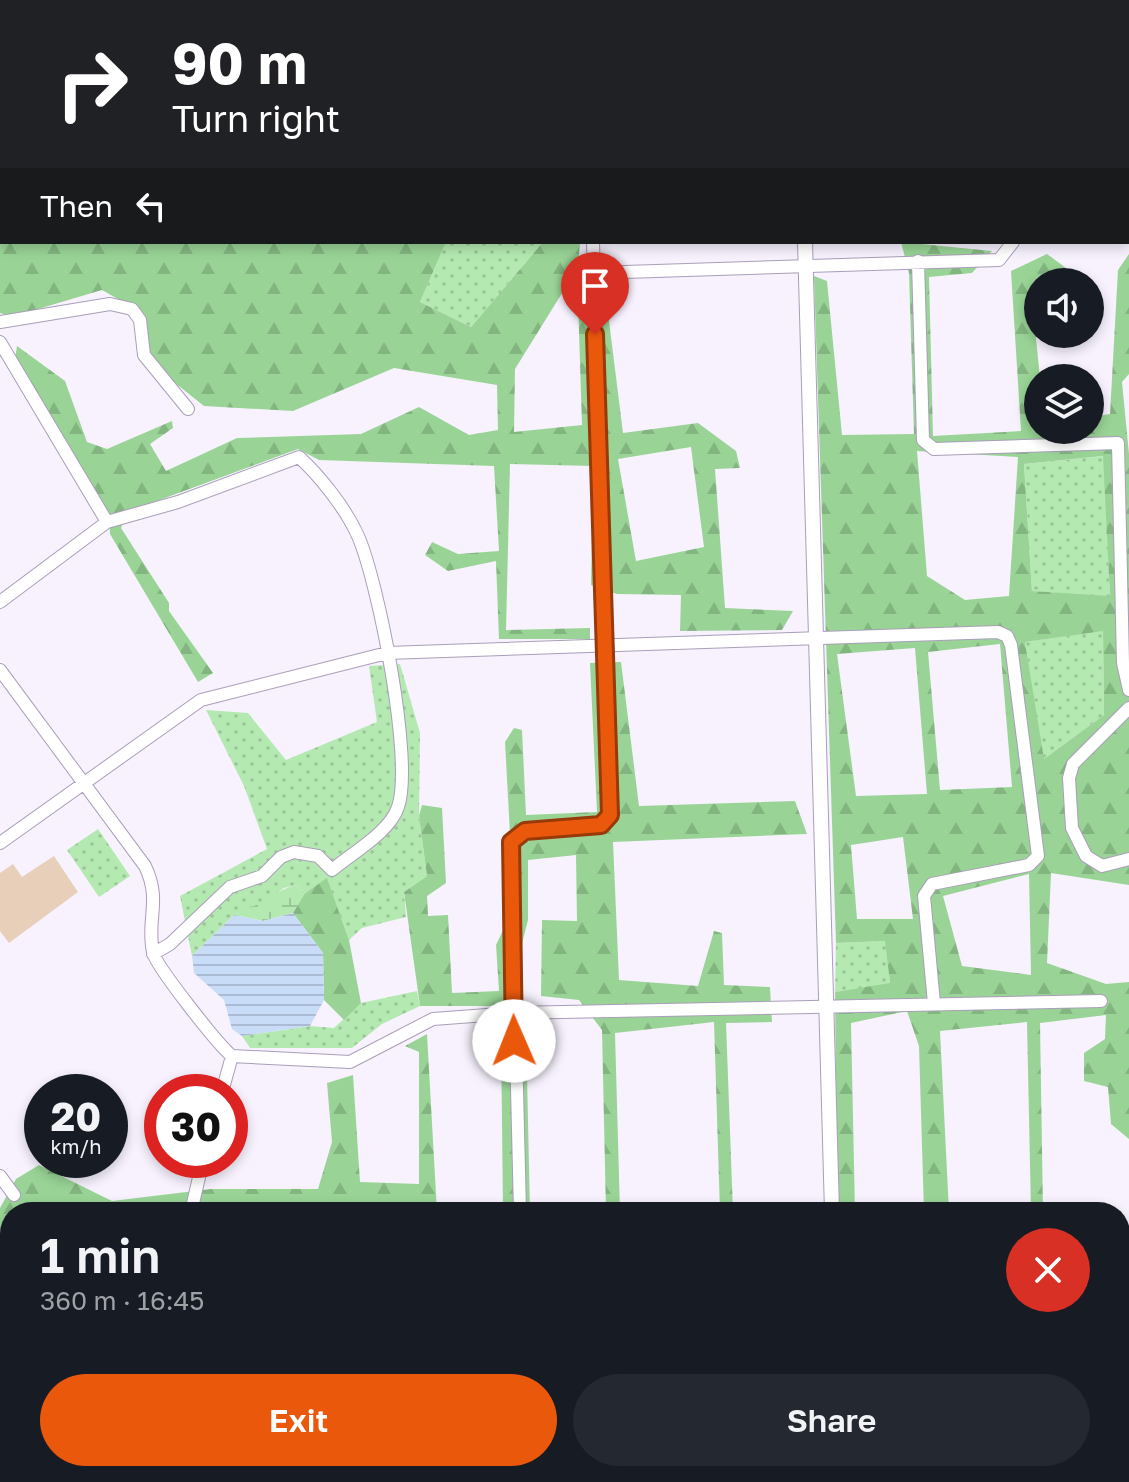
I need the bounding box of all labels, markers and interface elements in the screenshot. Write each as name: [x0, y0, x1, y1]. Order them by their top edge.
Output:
text: 90 m: [172, 29, 307, 96]
icon: right: [40, 32, 144, 136]
text: Turn right: [172, 97, 340, 140]
icon: left: [129, 184, 173, 228]
text: Then: [40, 188, 113, 224]
pin: [561, 252, 629, 334]
icon: arrive: [573, 264, 617, 308]
map controls: [1024, 268, 1104, 444]
button: sound: [1024, 268, 1104, 348]
button: layers: [1024, 364, 1104, 444]
position arrow: [472, 999, 556, 1083]
speed limit sign: 30: [144, 1074, 248, 1178]
text: 20: [51, 1092, 101, 1140]
text: km/h: [51, 1134, 101, 1158]
text: 1 min: [40, 1226, 160, 1284]
button: close: [1006, 1228, 1090, 1312]
text: 360 m · 16:45: [40, 1285, 204, 1316]
button: Exit: [40, 1374, 557, 1466]
button: Share: [573, 1374, 1090, 1466]

